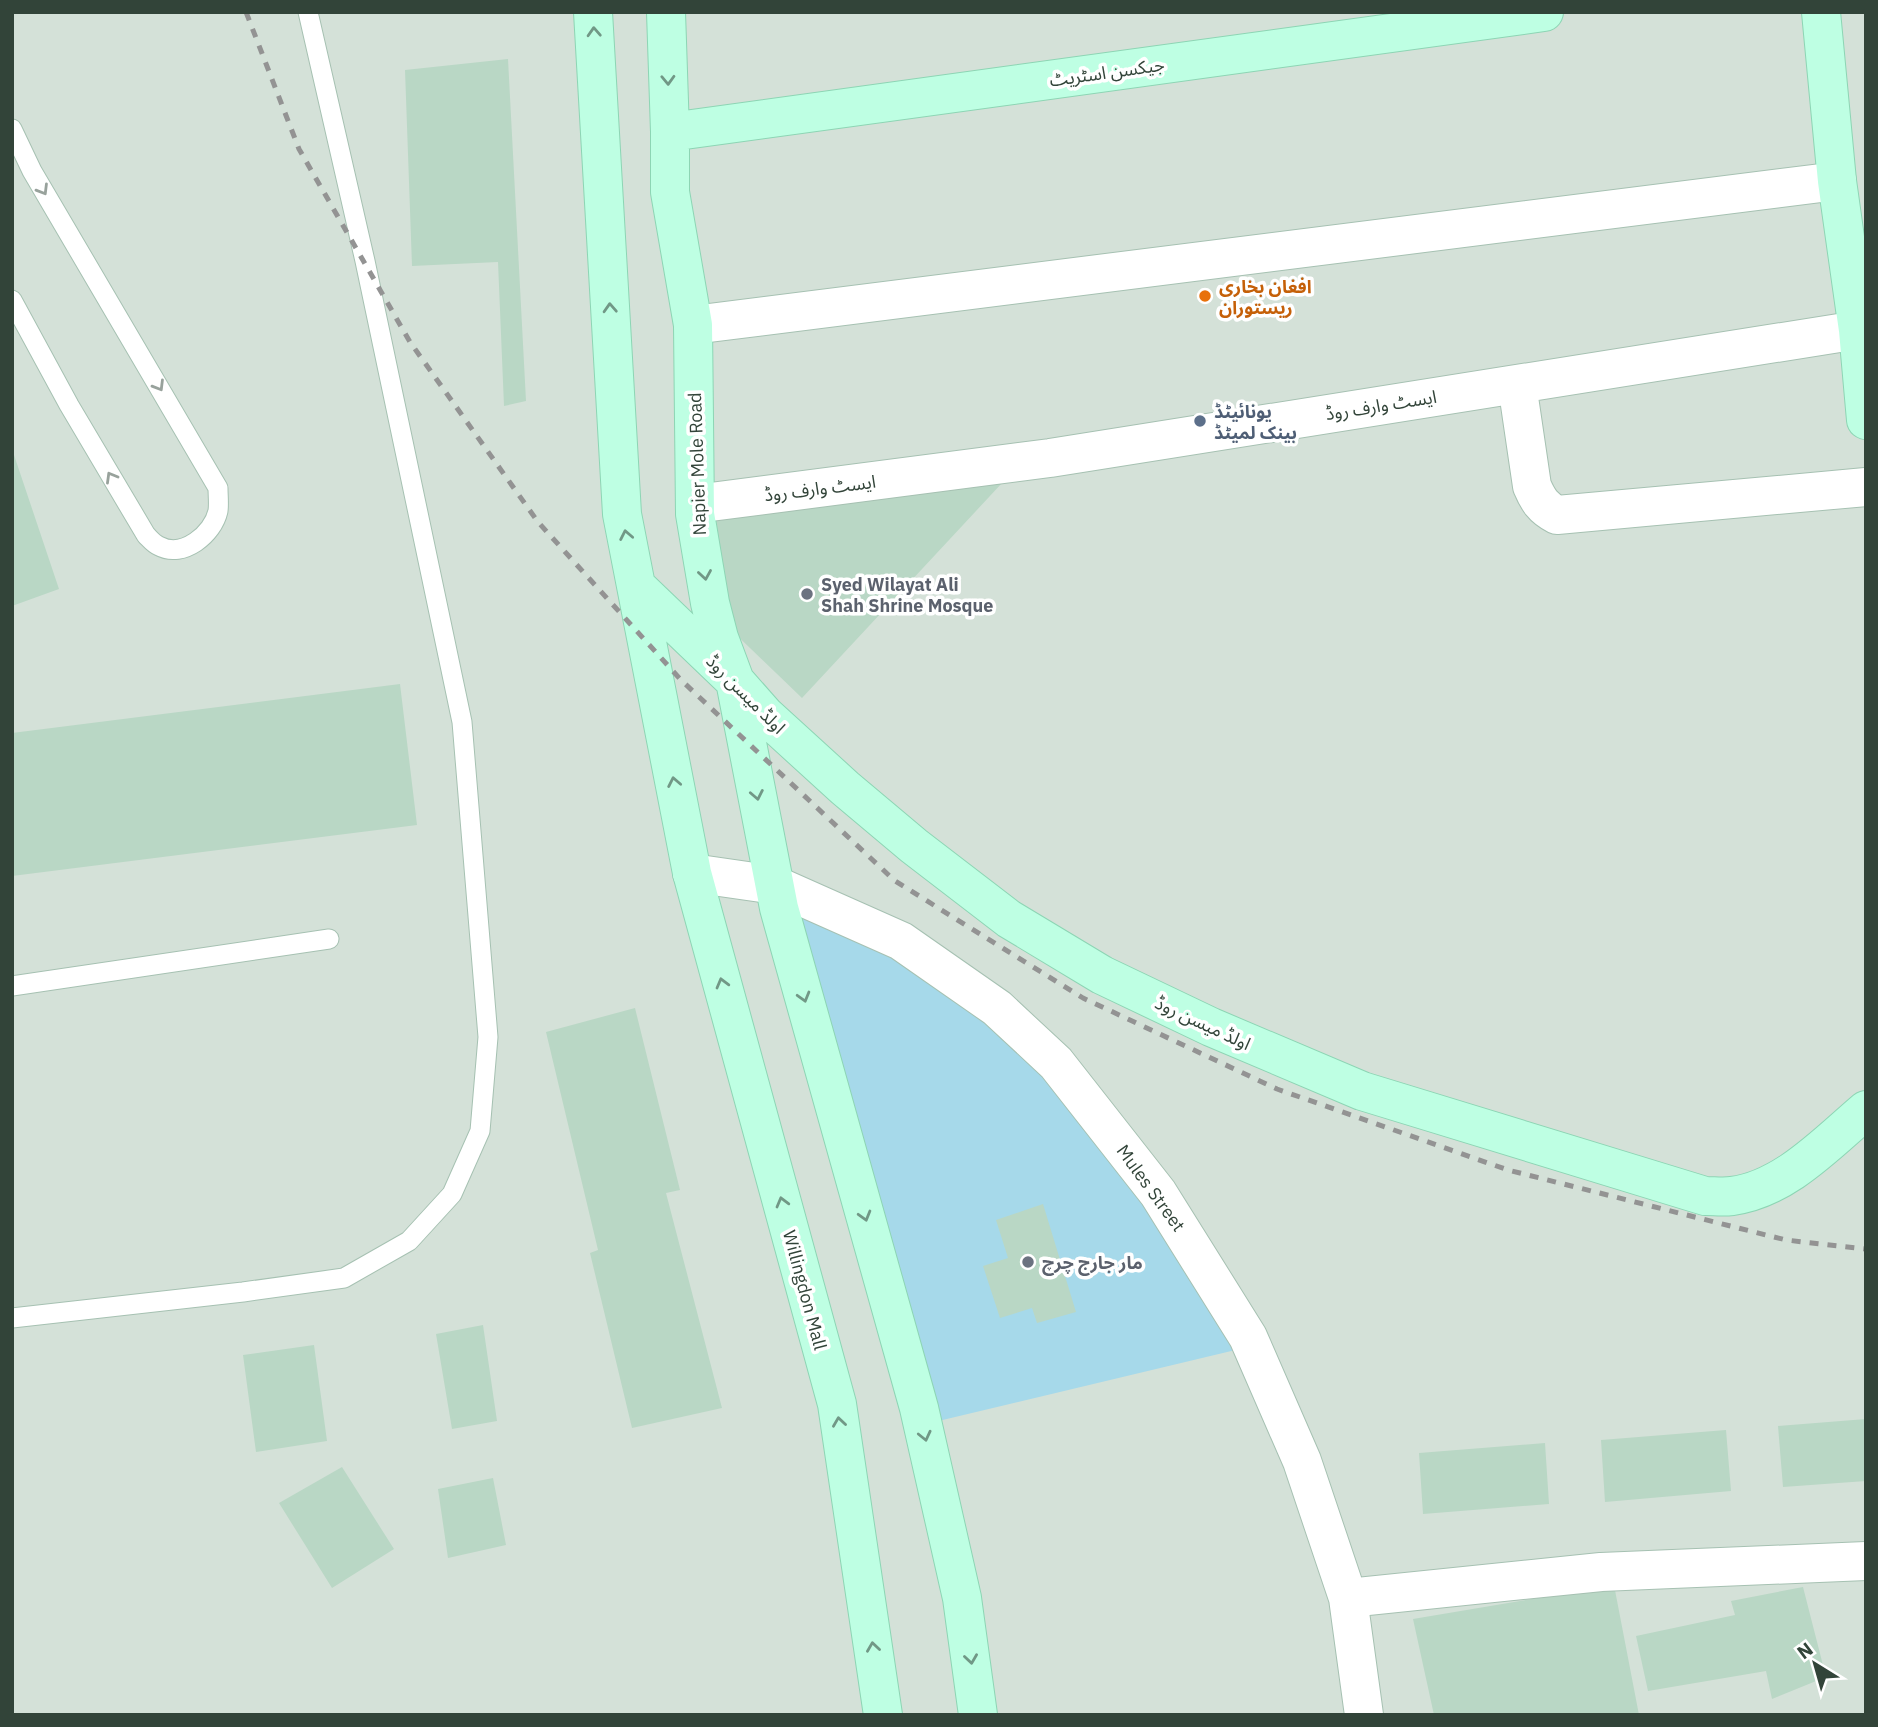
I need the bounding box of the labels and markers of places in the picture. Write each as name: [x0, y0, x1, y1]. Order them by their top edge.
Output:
place label: افغان بخاری ریستوران: [1219, 275, 1312, 319]
marker: افغان بخاری ریستوران: [1197, 288, 1213, 304]
place label: یونائیٹڈ بینک لمیٹڈ: [1214, 400, 1297, 444]
marker: یونائیٹڈ بینک لمیٹڈ: [1192, 413, 1208, 429]
place label: Syed Wilayat Ali Shah Shrine Mosque: [821, 573, 993, 617]
marker: Syed Wilayat Ali Shah Shrine Mosque: [799, 586, 815, 602]
place label: مار جارج چرچ: [1042, 1251, 1143, 1276]
marker: مار جارج چرچ: [1020, 1254, 1036, 1270]

